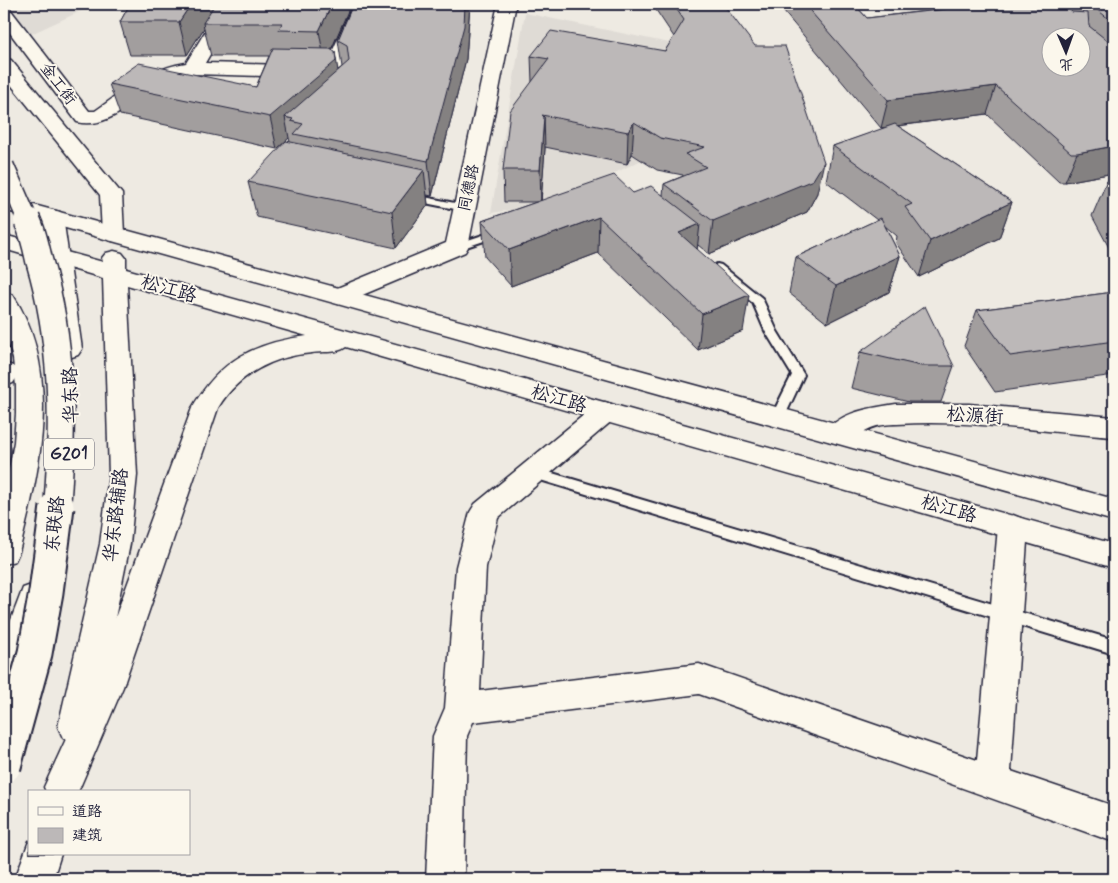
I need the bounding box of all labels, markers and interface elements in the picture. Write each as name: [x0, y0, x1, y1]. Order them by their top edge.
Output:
north arrow: [1040, 28, 1090, 78]
text: 北: [1059, 55, 1074, 73]
street label: 金工街: [35, 59, 81, 109]
street label: 同德路: [454, 162, 484, 214]
street label: 松江路: [138, 269, 200, 309]
street label: 华东路: [58, 366, 84, 424]
street label: 松江路: [528, 379, 590, 419]
street label: 松源街: [946, 402, 1004, 430]
road number: G201: [44, 438, 94, 469]
street label: 华东路辅路: [98, 466, 134, 564]
street label: 松江路: [918, 489, 980, 529]
street label: 东联路: [40, 494, 70, 554]
legend: [28, 790, 190, 856]
text: 道路: [72, 802, 102, 822]
text: 建筑: [72, 826, 102, 846]

